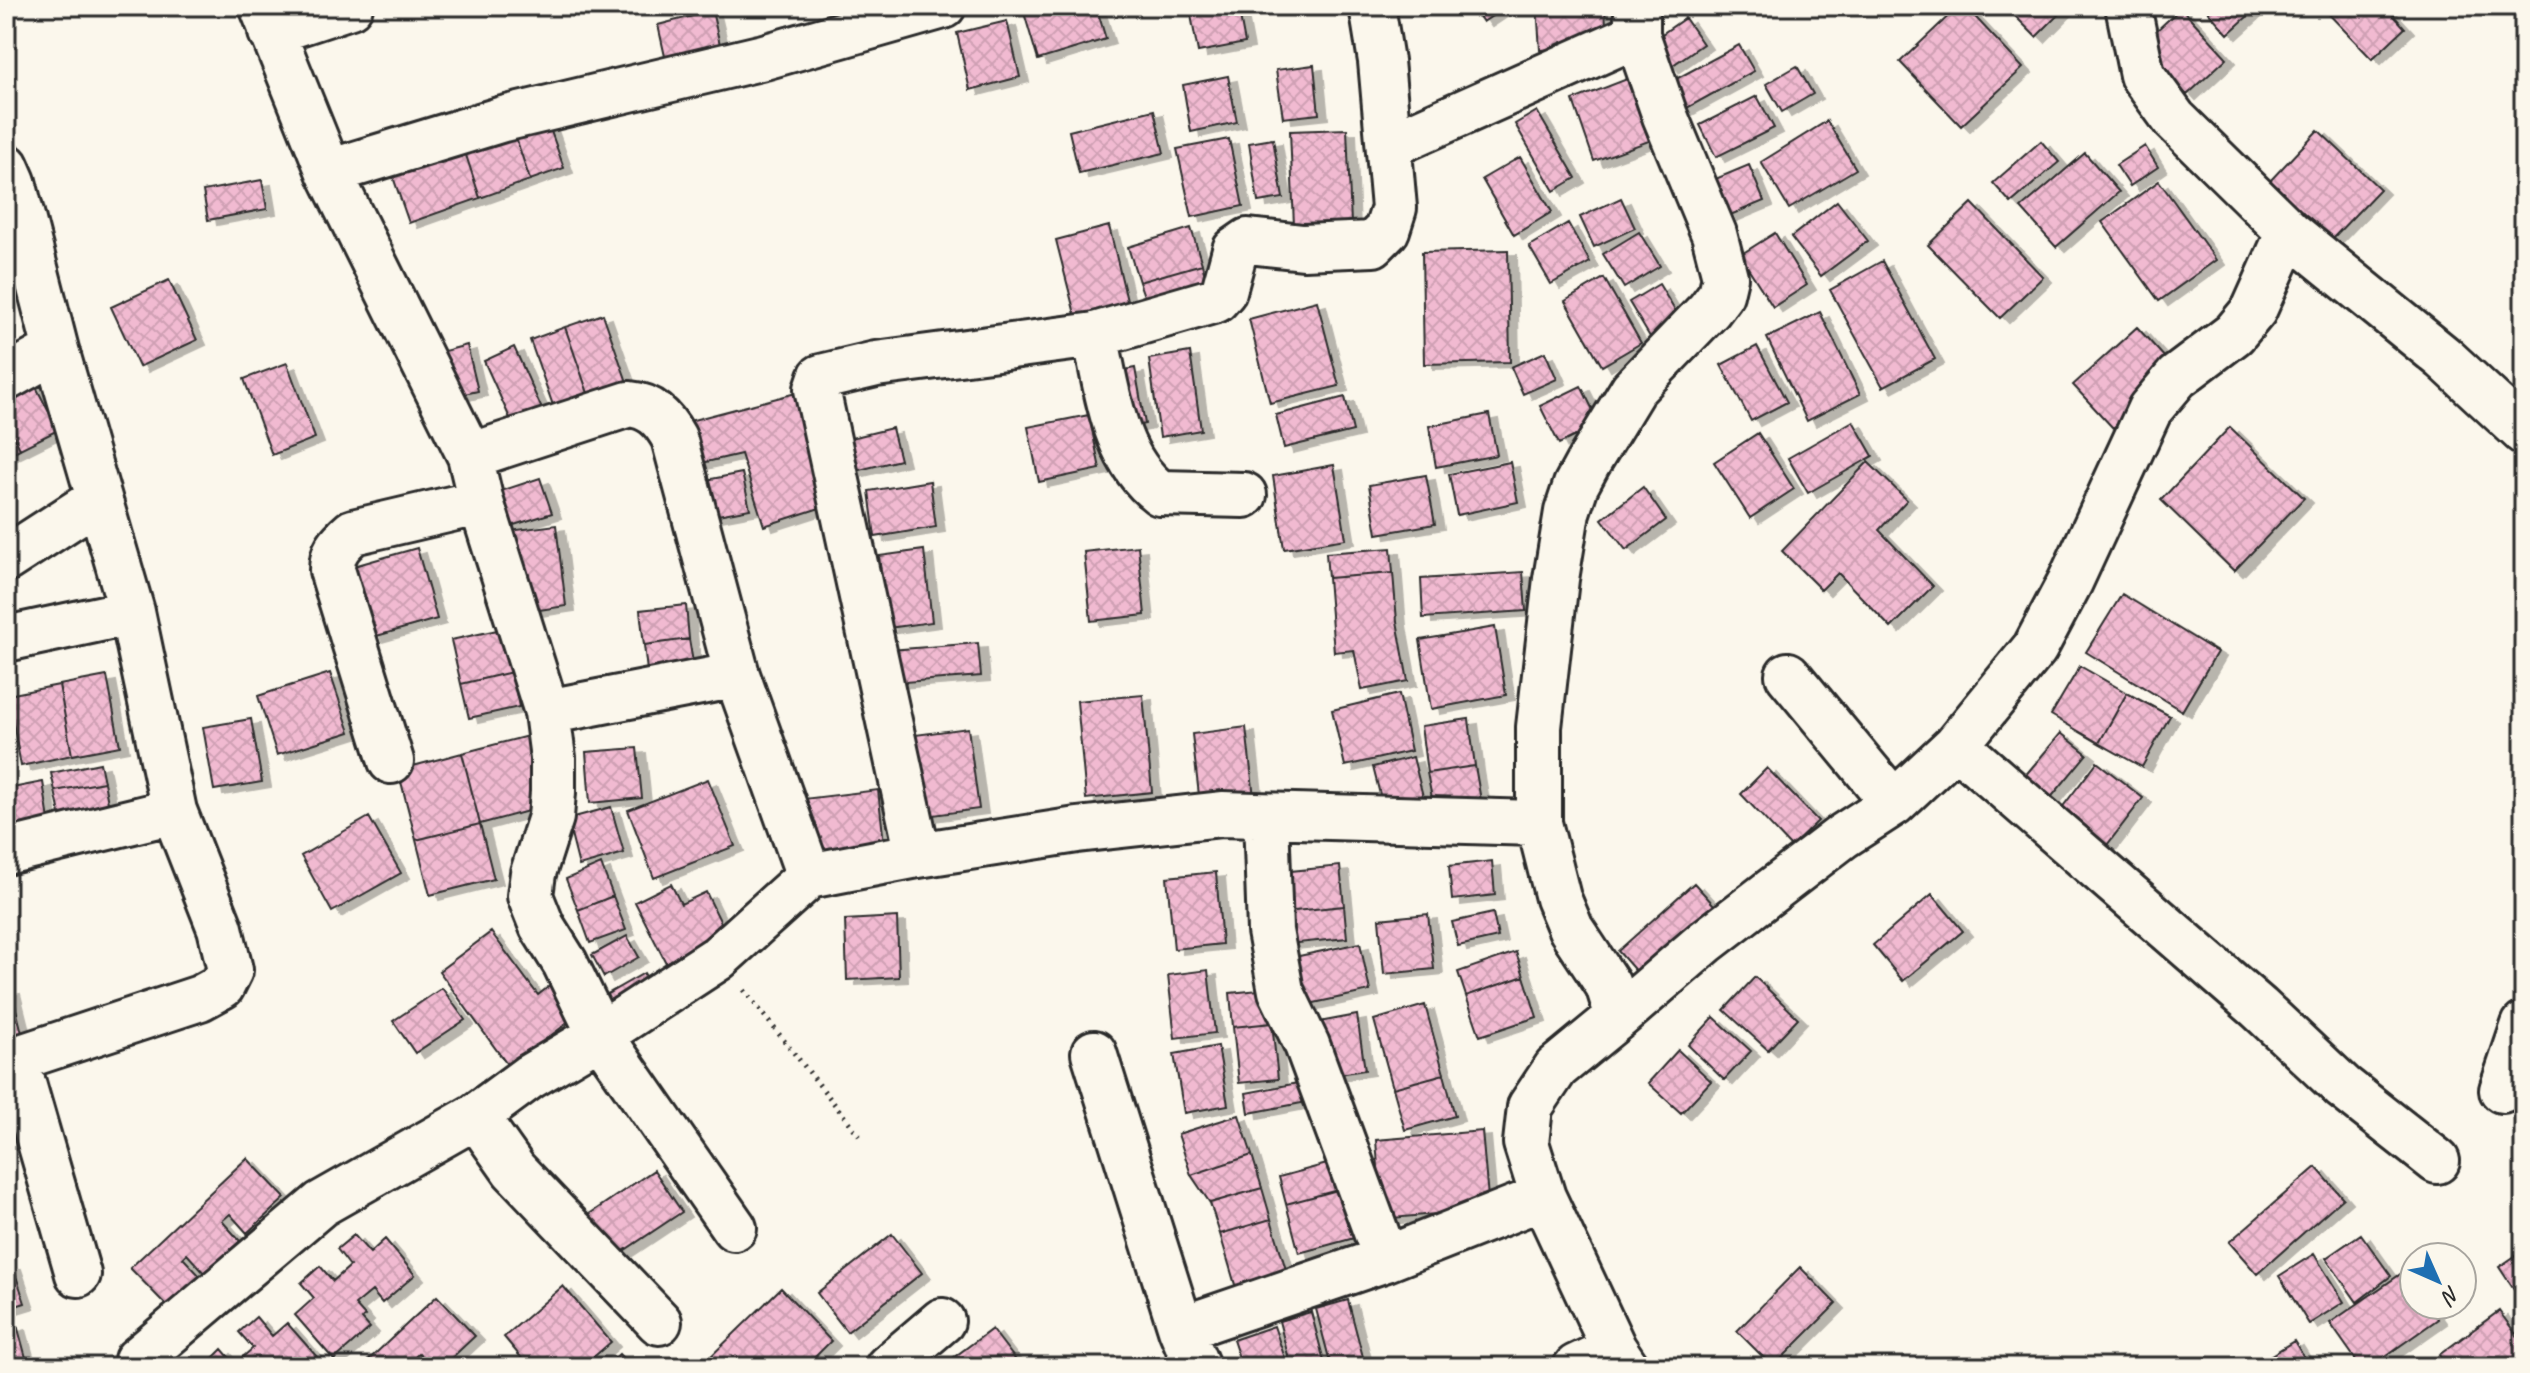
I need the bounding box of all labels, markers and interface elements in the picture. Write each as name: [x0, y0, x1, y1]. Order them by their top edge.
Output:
north arrow: [2398, 1241, 2478, 1321]
text: N: [2434, 1280, 2466, 1312]

